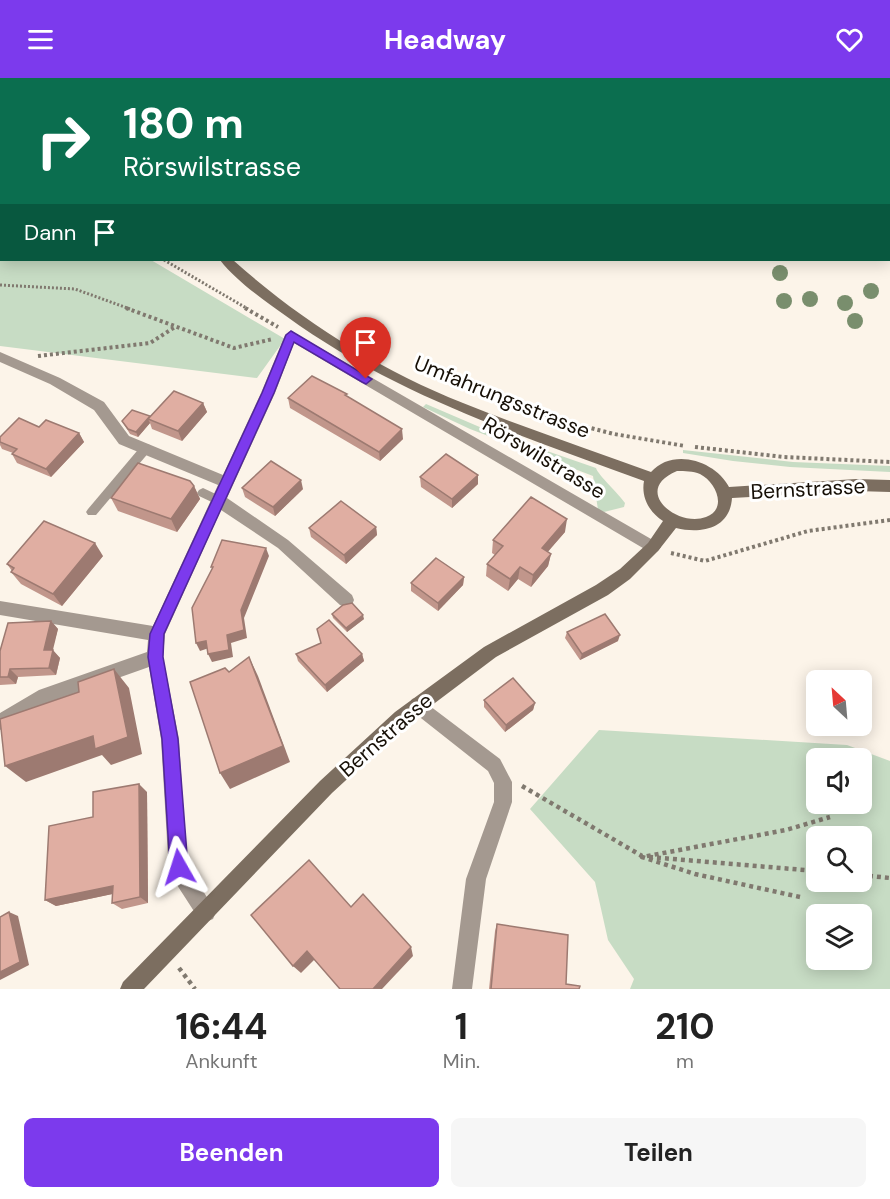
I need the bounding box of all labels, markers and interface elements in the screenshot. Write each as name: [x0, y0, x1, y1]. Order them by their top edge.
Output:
text: Headway: [384, 22, 506, 57]
icon: menu: [24, 23, 57, 56]
icon: heart: [833, 23, 866, 56]
text: 180 m: [123, 96, 244, 151]
icon: right: [24, 102, 102, 180]
text: Rörswilstrasse: [123, 149, 301, 184]
icon: arrive: [88, 216, 121, 249]
text: Dann: [24, 218, 76, 247]
pin: [340, 317, 391, 379]
icon: arrive: [349, 326, 382, 359]
street label: Umfahrungsstrasse: [410, 349, 594, 445]
street label: Rörswilstrasse: [477, 410, 611, 506]
street label: Bernstrasse: [750, 472, 866, 506]
north arrow: [806, 670, 872, 736]
map controls: [806, 670, 872, 970]
street label: Bernstrasse: [333, 687, 439, 783]
button: sound: [806, 748, 872, 814]
button: search: [806, 826, 872, 892]
position arrow: [147, 835, 211, 899]
button: layers: [806, 904, 872, 970]
text: 16:44: [175, 1003, 267, 1050]
text: 1: [455, 1003, 468, 1050]
text: 210: [655, 1003, 715, 1050]
text: Ankunft: [185, 1048, 258, 1074]
text: Min.: [443, 1048, 480, 1074]
text: m: [676, 1048, 694, 1074]
button: Beenden: [24, 1118, 439, 1187]
button: Teilen: [451, 1118, 866, 1187]

